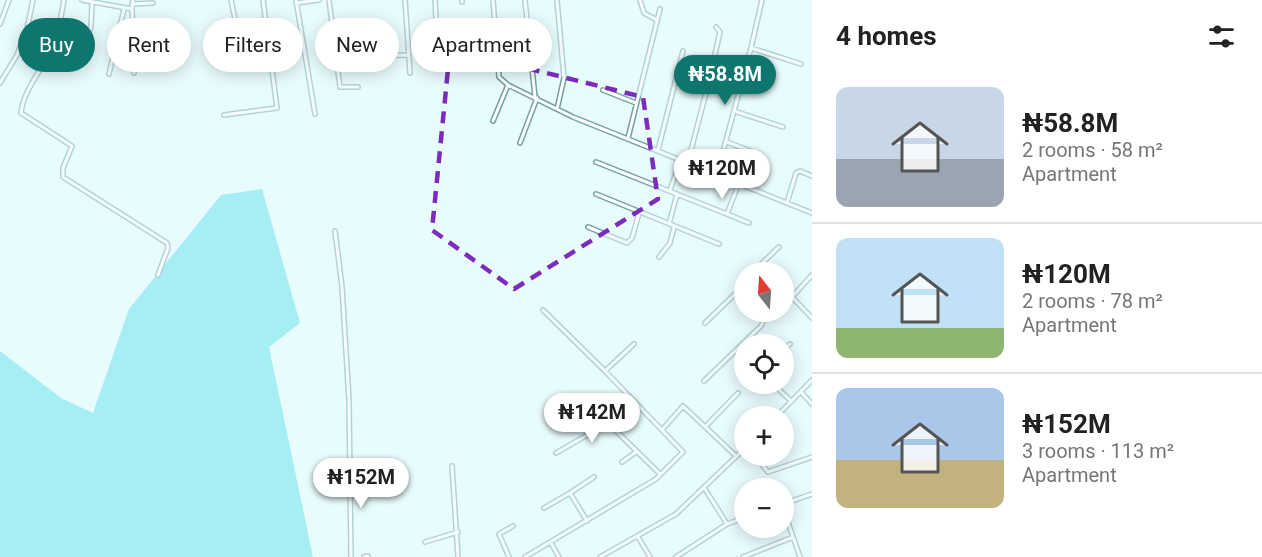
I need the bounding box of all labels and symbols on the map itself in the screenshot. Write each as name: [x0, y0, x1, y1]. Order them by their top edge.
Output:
pin: ₦58.8M: [676, 55, 774, 106]
pin: ₦120M: [680, 149, 764, 200]
north arrow: [734, 262, 794, 322]
pin: ₦142M: [550, 393, 634, 444]
pin: ₦152M: [319, 458, 403, 509]

